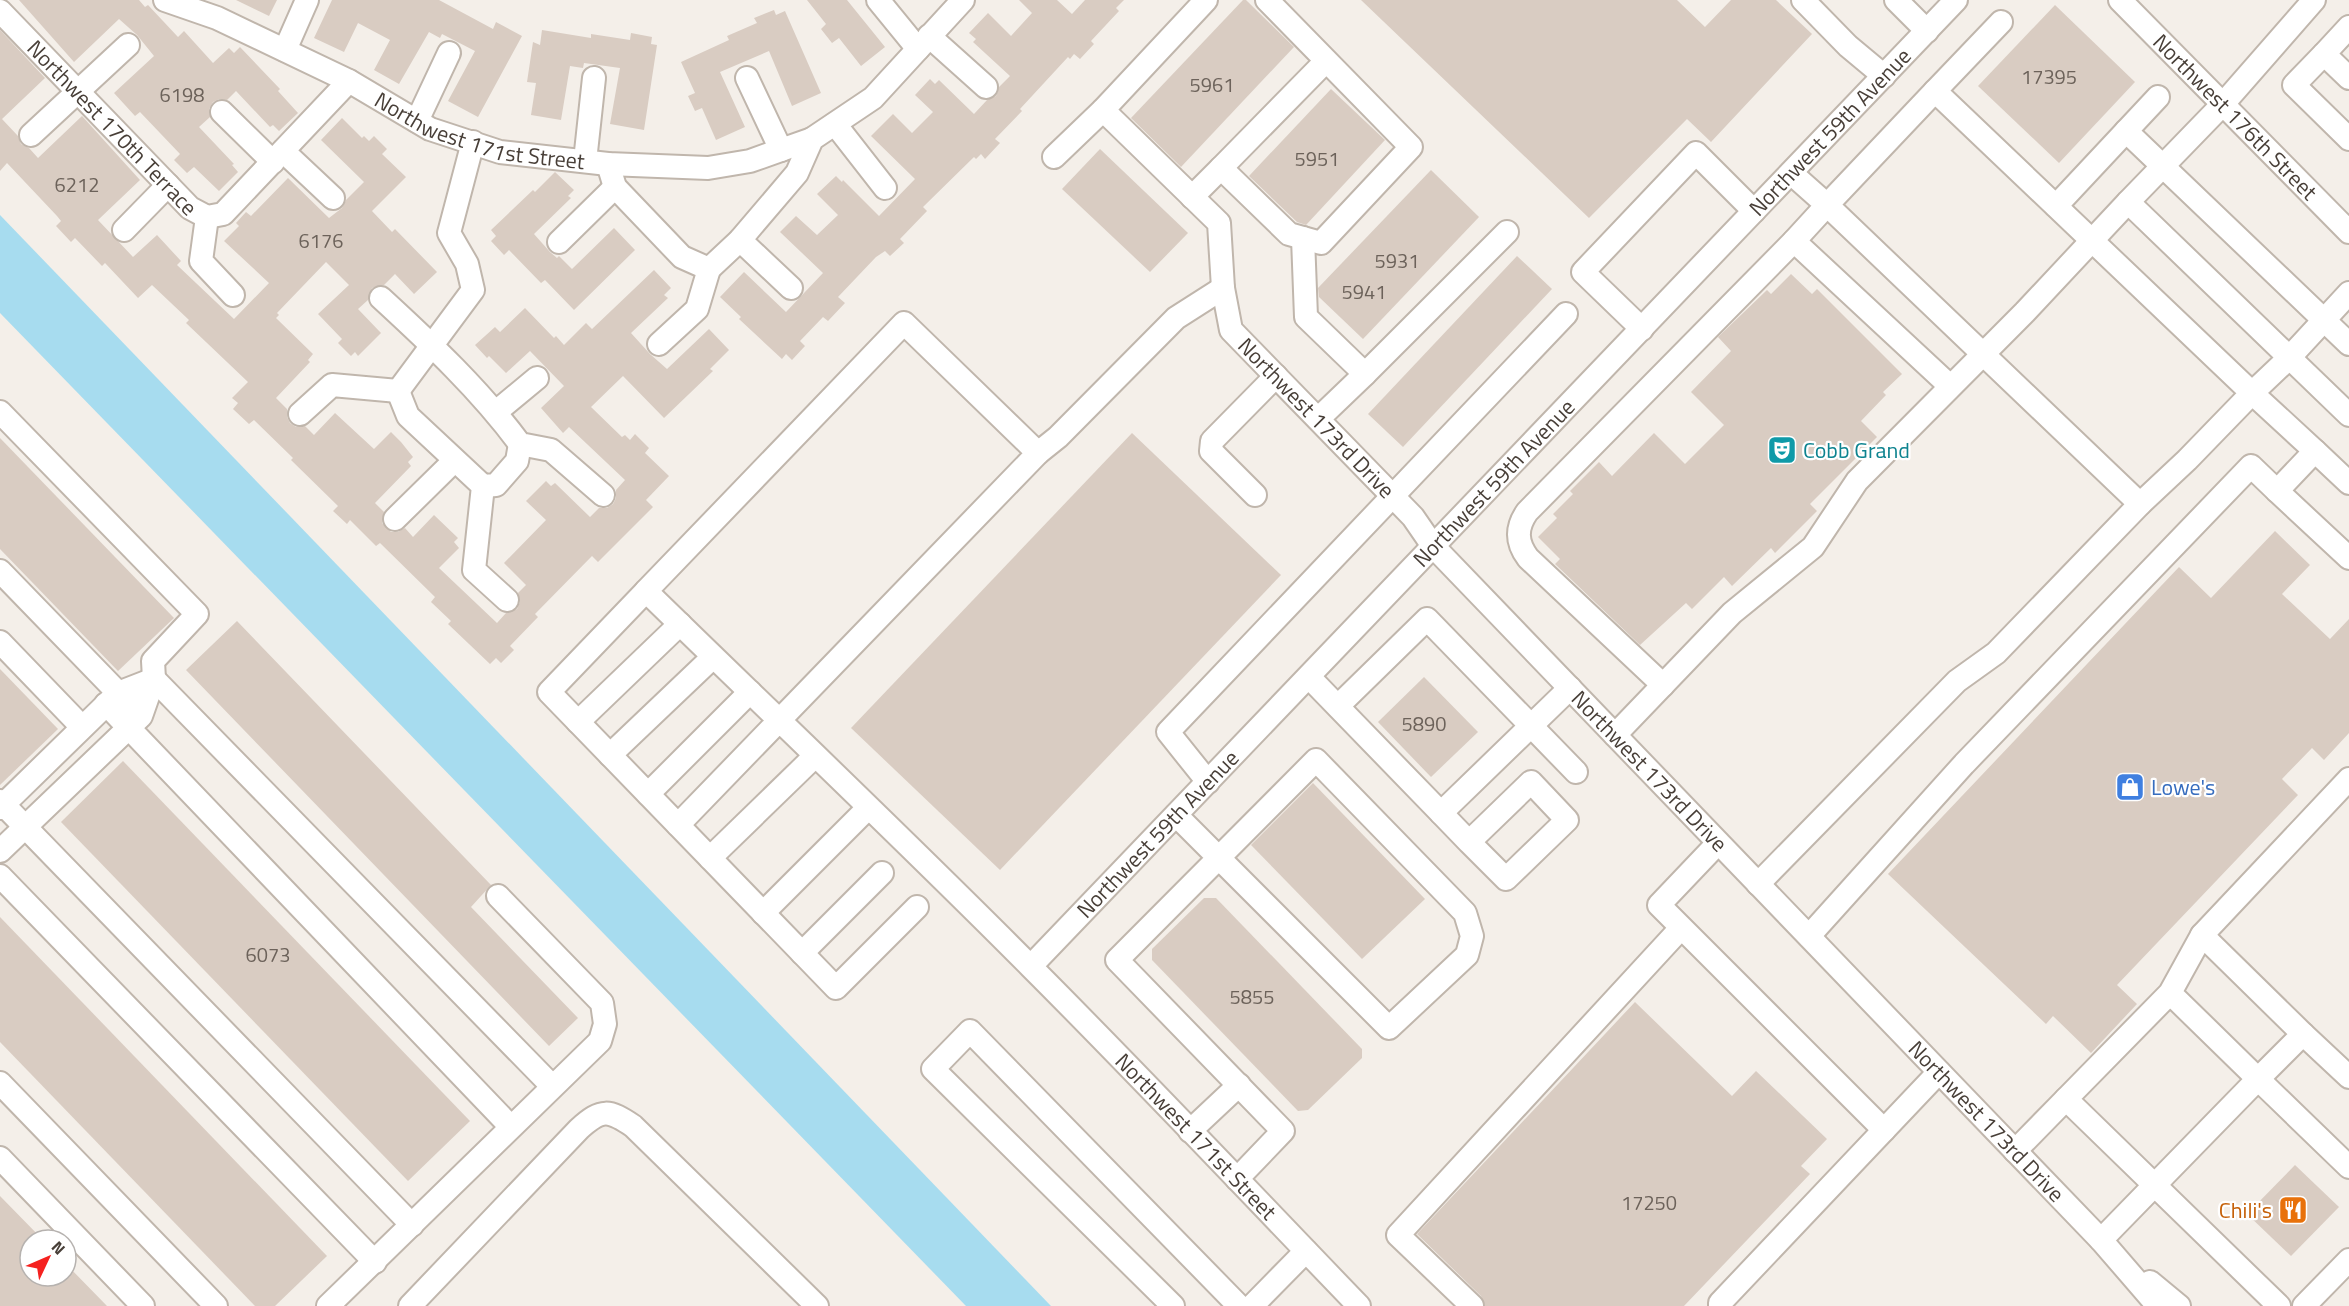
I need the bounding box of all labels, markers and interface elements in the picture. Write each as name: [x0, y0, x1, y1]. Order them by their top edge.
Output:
street label: Northwest 176th Street: [2145, 26, 2326, 208]
street label: Northwest 170th Terrace: [19, 32, 206, 223]
street label: Northwest 59th Avenue: [1741, 40, 1919, 224]
house number: 17395: [2021, 61, 2077, 92]
house number: 5961: [1190, 69, 1234, 100]
house number: 6198: [160, 79, 204, 110]
street label: Northwest 171st Street: [368, 83, 587, 178]
house number: 5951: [1295, 143, 1339, 174]
house number: 6212: [55, 169, 99, 200]
house number: 6176: [299, 225, 343, 256]
house number: 5931: [1375, 245, 1419, 276]
house number: 5941: [1342, 276, 1386, 307]
street label: Northwest 173rd Drive: [1230, 330, 1403, 506]
street label: Northwest 59th Avenue: [1405, 391, 1583, 575]
place label: Cobb Grand: [1803, 433, 1910, 467]
theatre icon: Cobb Grand: [1766, 434, 1798, 466]
street label: Northwest 173rd Drive: [1563, 682, 1736, 860]
house number: 5890: [1402, 708, 1446, 739]
street label: Northwest 59th Avenue: [1069, 742, 1247, 926]
place label: Lowe's: [2151, 770, 2215, 804]
shop icon: Lowe's: [2114, 771, 2146, 803]
house number: 6073: [246, 939, 290, 970]
house number: 5855: [1230, 981, 1274, 1012]
street label: Northwest 173rd Drive: [1900, 1033, 2073, 1210]
street label: Northwest 171st Street: [1107, 1045, 1285, 1228]
house number: 17250: [1621, 1187, 1677, 1218]
place label: Chili's: [2219, 1193, 2272, 1227]
restaurant icon: Chili's: [2277, 1194, 2309, 1226]
north arrow: [18, 1228, 78, 1288]
text: N: [46, 1235, 71, 1260]

